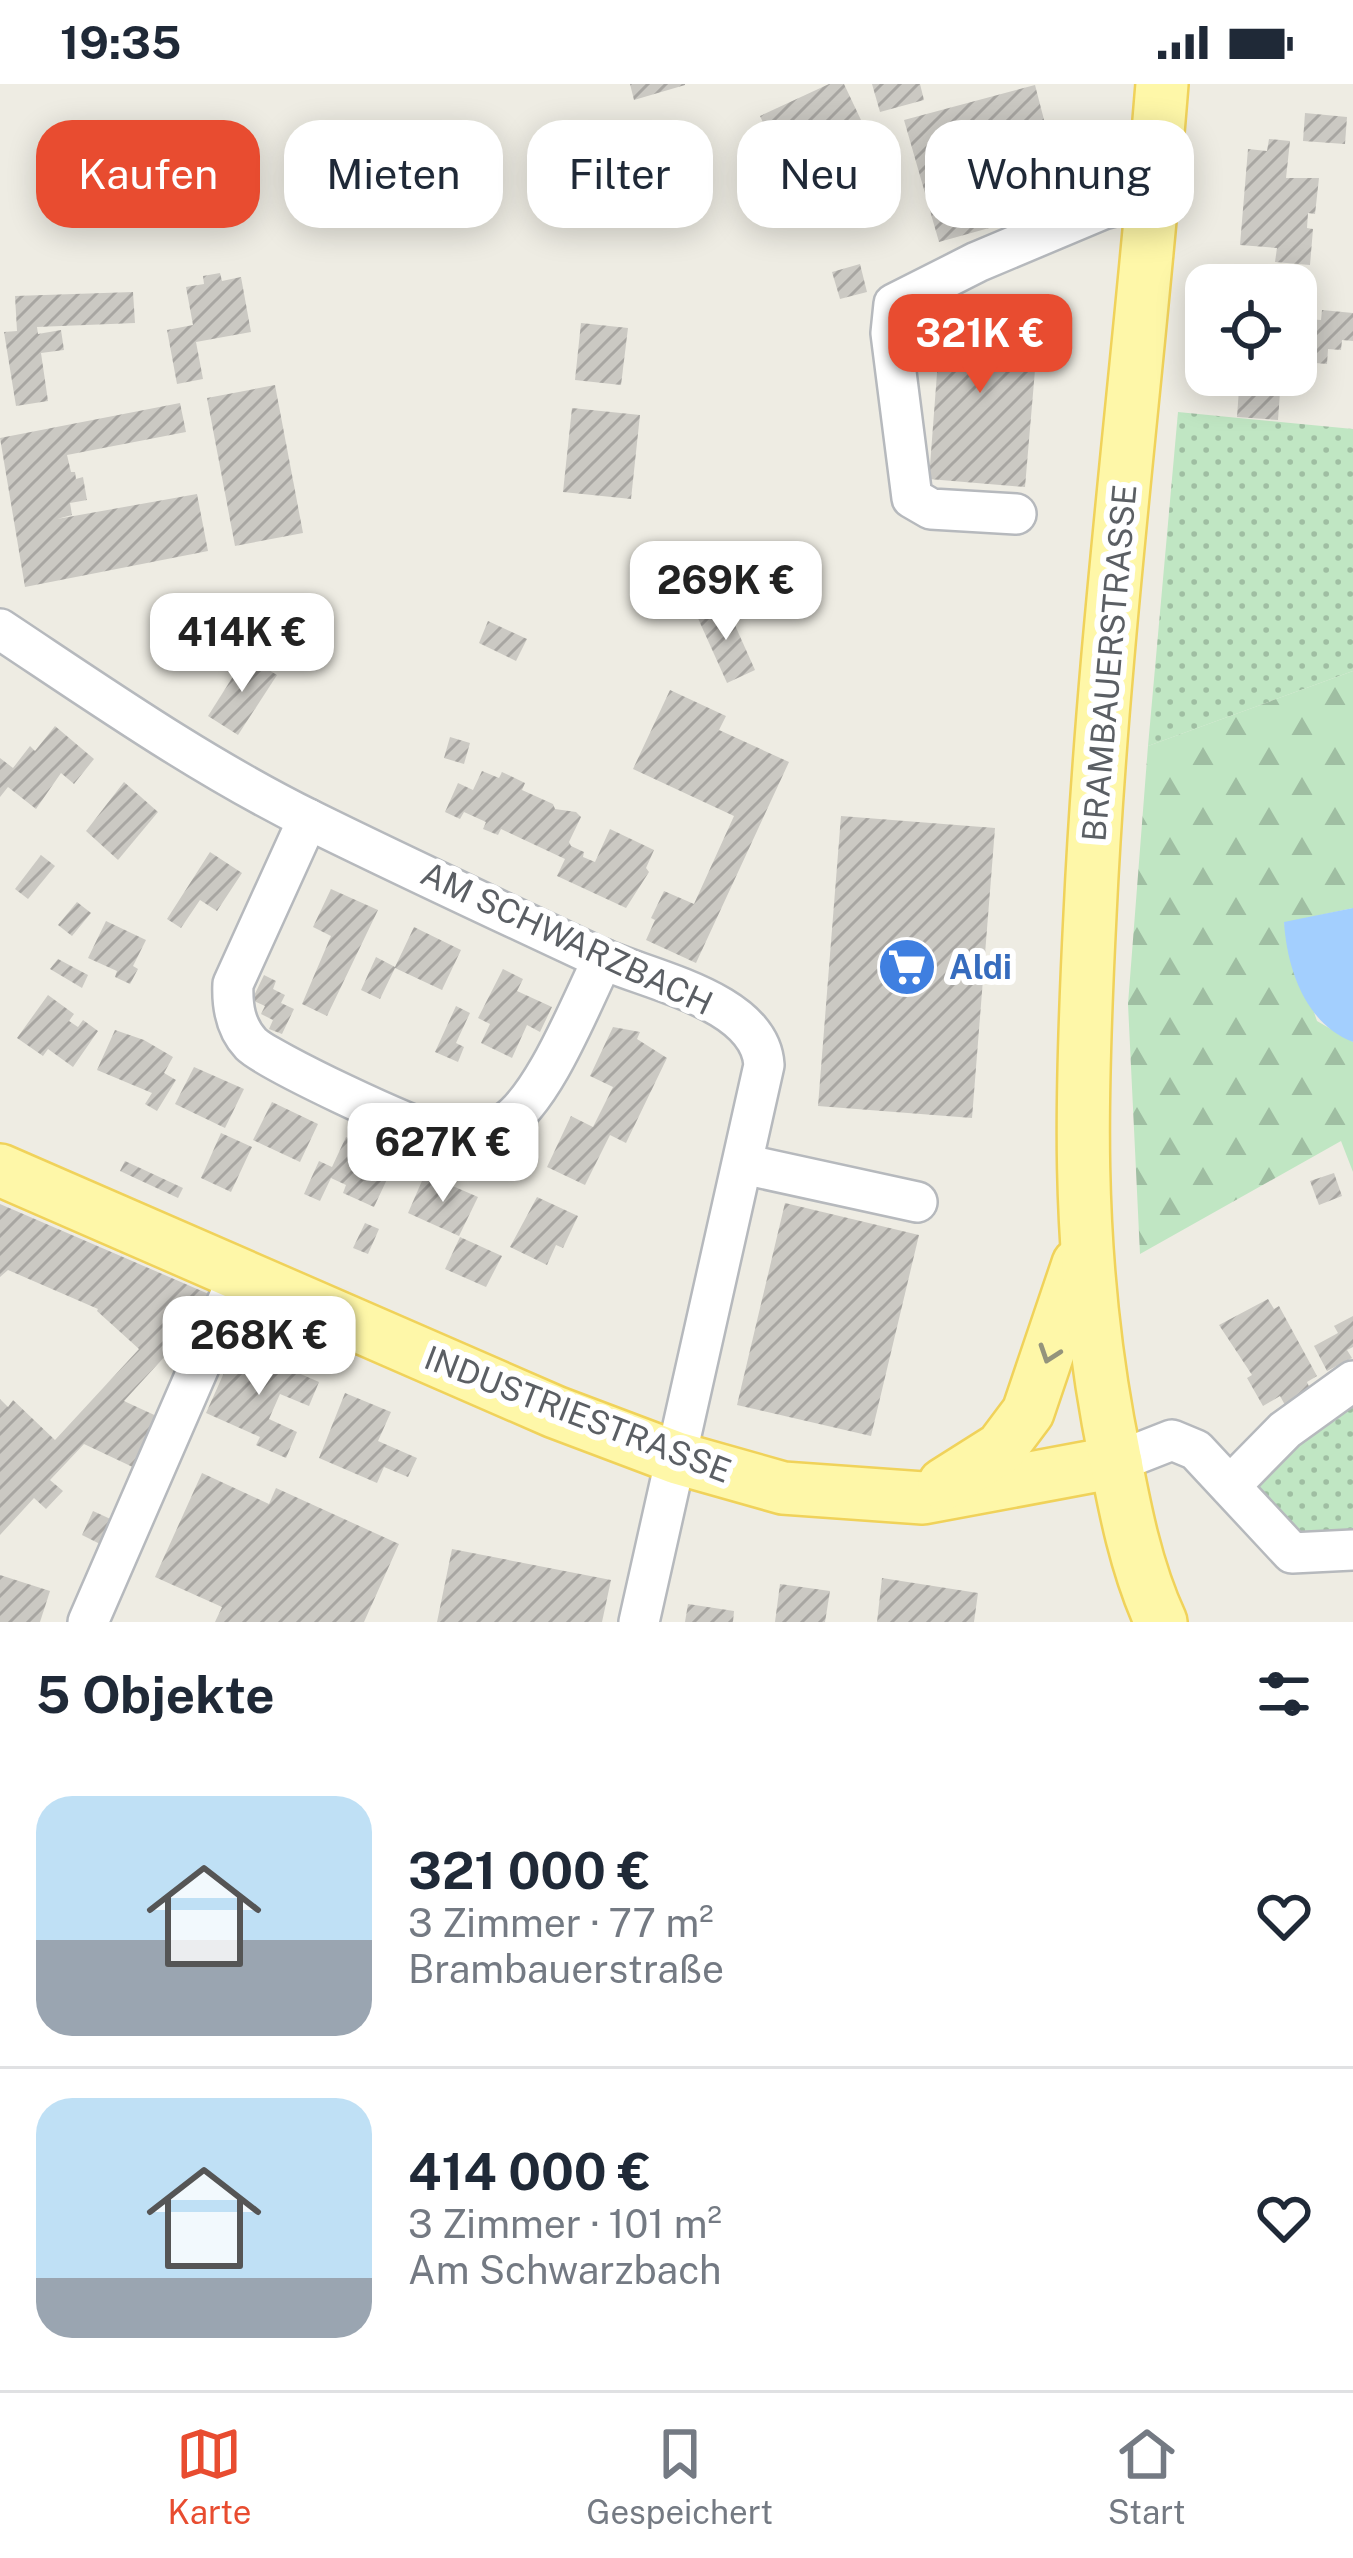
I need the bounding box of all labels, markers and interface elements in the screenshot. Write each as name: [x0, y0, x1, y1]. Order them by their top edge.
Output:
text: 19:35: [60, 16, 181, 69]
chip: Kaufen: [36, 120, 260, 228]
chip: Mieten: [284, 120, 503, 228]
chip: Filter: [527, 120, 713, 228]
chip: Neu: [737, 120, 901, 228]
chip: Wohnung: [925, 120, 1194, 228]
map controls: [1185, 264, 1317, 396]
button: locate: [1185, 264, 1317, 396]
pin: 321K €: [882, 294, 1078, 396]
text: 321K €: [915, 310, 1045, 356]
street label: BRAMBAUERSTRASSE: [1074, 483, 1144, 843]
pin: 269K €: [628, 541, 824, 643]
text: 269K €: [657, 557, 795, 603]
pin: 414K €: [144, 593, 340, 695]
text: 414K €: [177, 609, 307, 655]
street label: AM SCHWARZBACH: [415, 854, 719, 1022]
supermarket icon: Aldi: [876, 936, 938, 998]
place label: Aldi: [949, 948, 1012, 986]
pin: 627K €: [345, 1103, 541, 1205]
text: 627K €: [374, 1119, 512, 1165]
pin: 268K €: [161, 1296, 357, 1398]
text: 268K €: [190, 1312, 328, 1358]
street label: INDUSTRIESTRASSE: [419, 1338, 737, 1490]
one-way arrow: [1039, 1342, 1063, 1363]
icon: filters: [1251, 1661, 1317, 1727]
text: 5 Objekte: [36, 1665, 275, 1724]
text: 321 000 €: [408, 1841, 651, 1900]
icon: home: [132, 1844, 276, 1988]
icon: heart: [1251, 1883, 1317, 1949]
text: 3 Zimmer · 77 m²: [408, 1900, 714, 1946]
text: Brambauerstraße: [408, 1946, 724, 1992]
text: 414 000 €: [408, 2142, 651, 2201]
icon: home: [132, 2146, 276, 2290]
icon: heart: [1251, 2185, 1317, 2251]
text: 3 Zimmer · 101 m²: [408, 2201, 722, 2247]
text: Am Schwarzbach: [408, 2247, 722, 2293]
tab: Karte: [167, 2421, 251, 2531]
tab: Gespeichert: [586, 2421, 773, 2531]
tab: Start: [1108, 2421, 1186, 2531]

